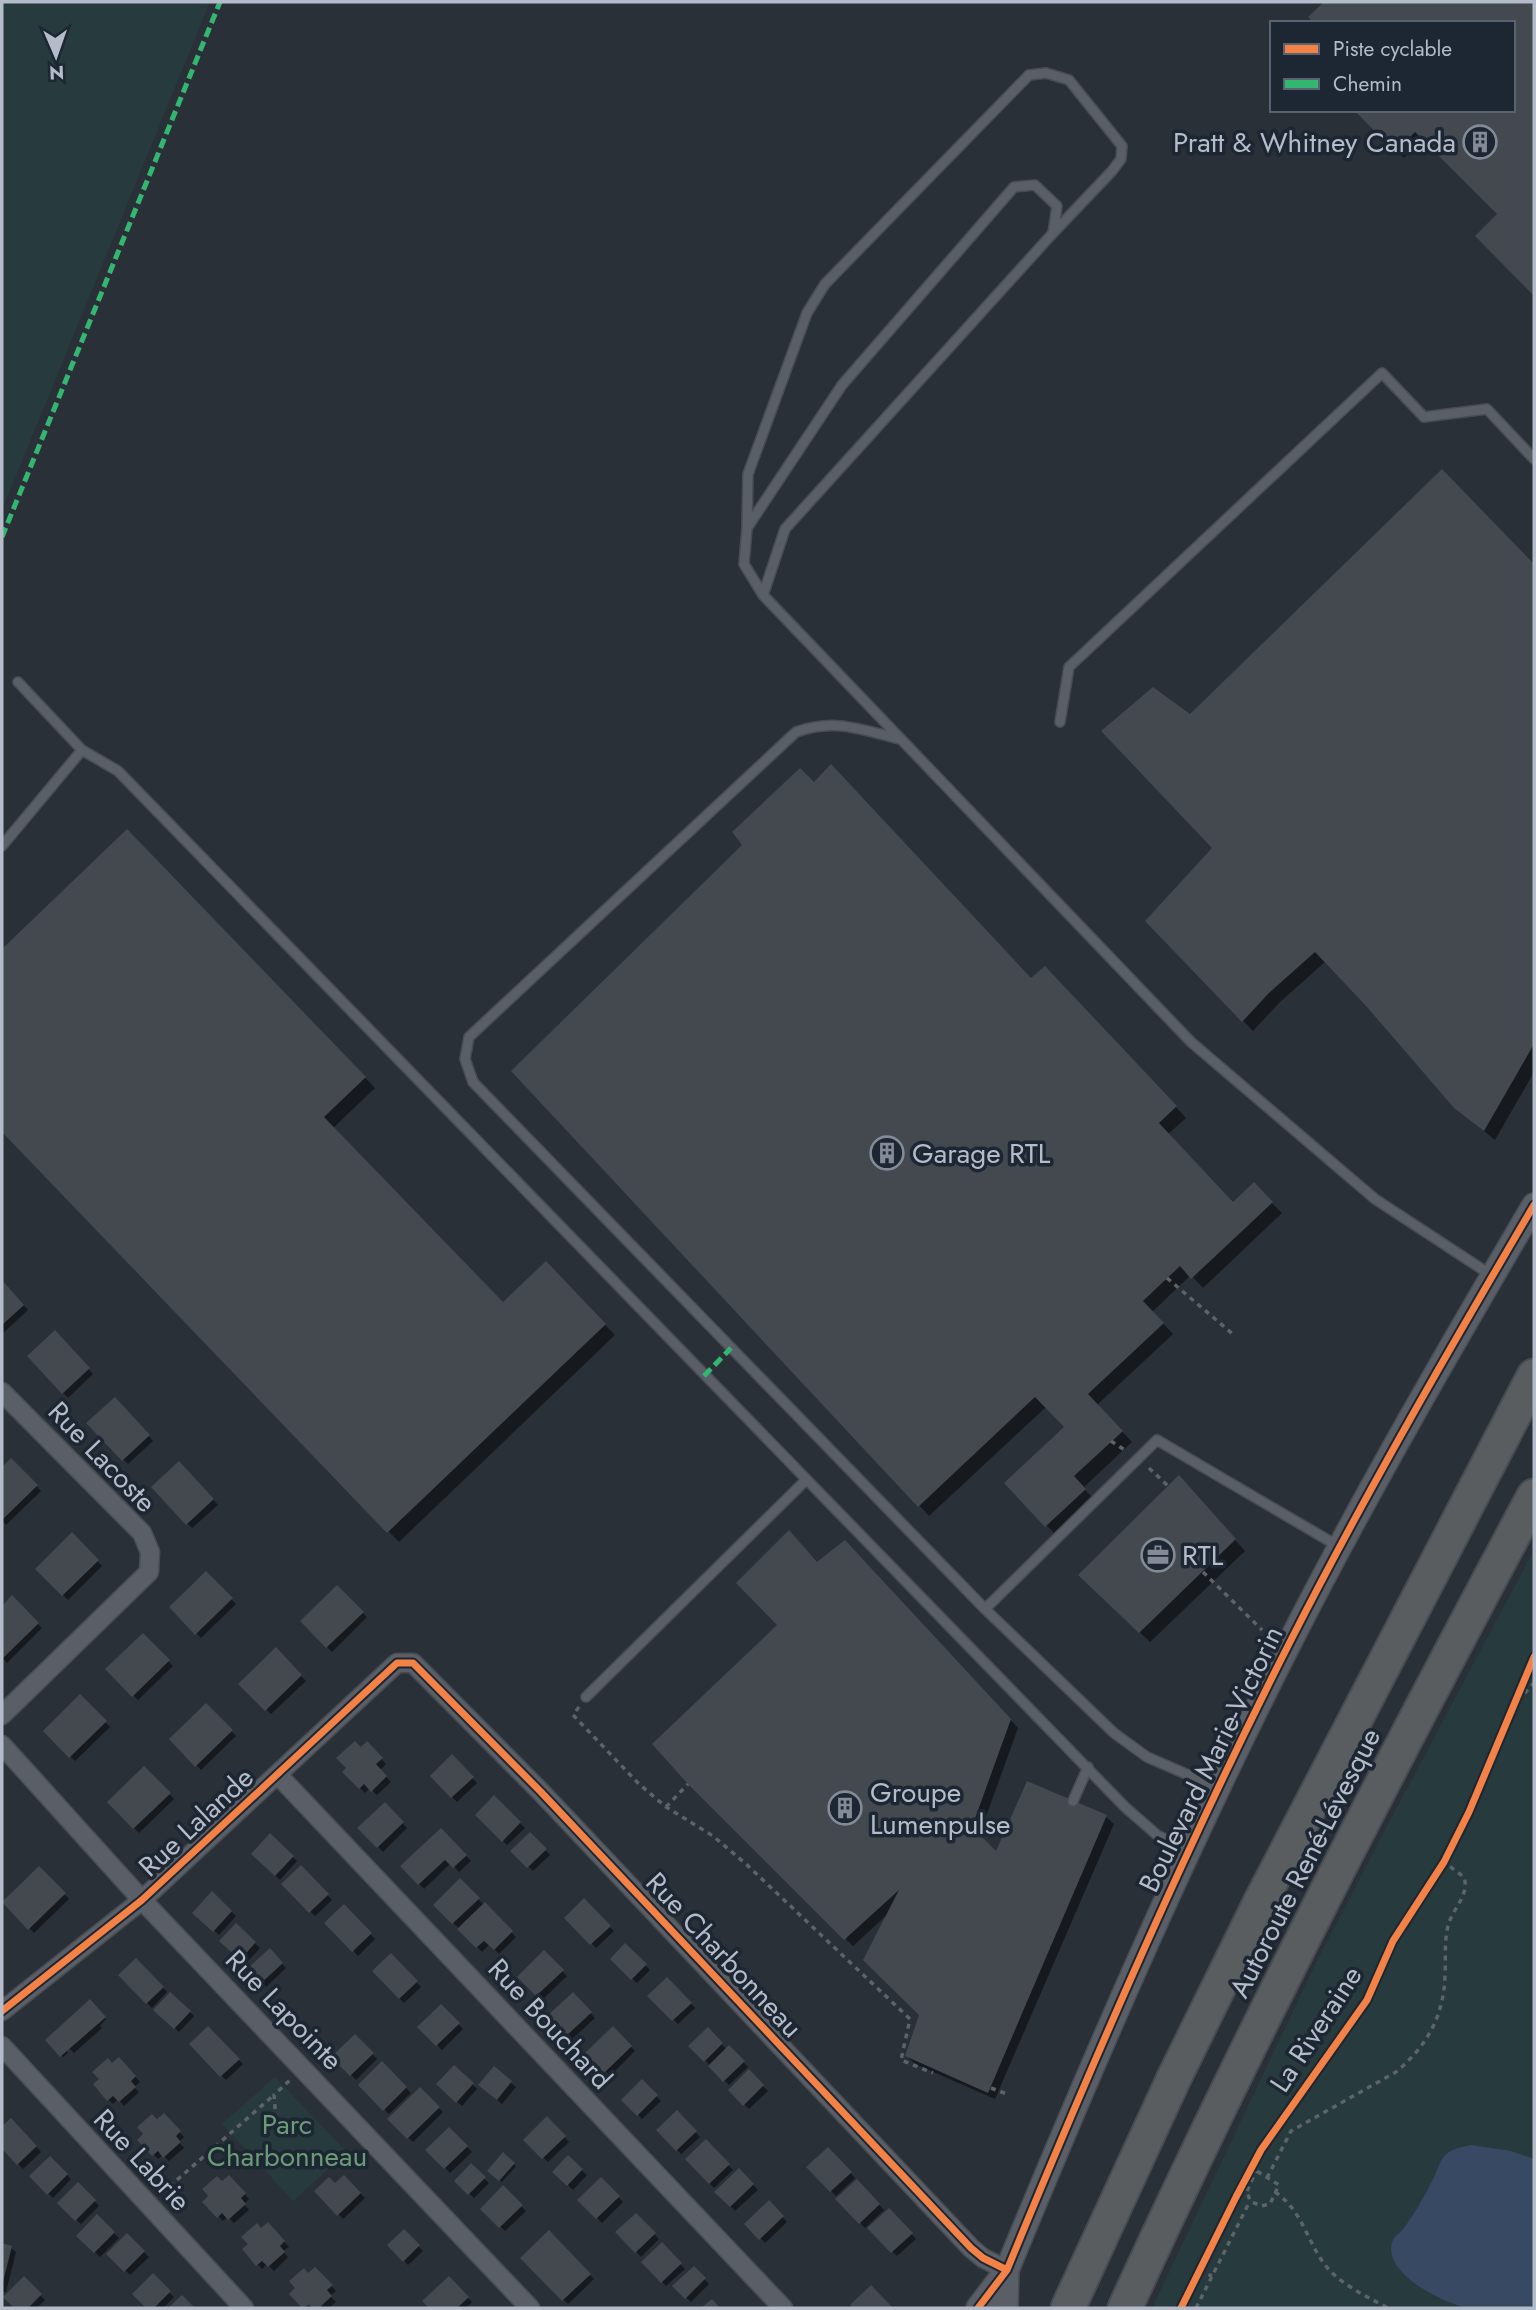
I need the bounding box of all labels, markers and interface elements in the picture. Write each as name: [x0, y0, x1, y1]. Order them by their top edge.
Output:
north arrow: [21, 21, 91, 91]
legend: [1270, 21, 1515, 112]
text: Piste cyclable: [1333, 34, 1452, 64]
text: N: [49, 59, 65, 86]
text: Chemin: [1333, 69, 1402, 99]
place label: Pratt & Whitney Canada: [1173, 122, 1456, 163]
building icon: Pratt & Whitney Canada: [1461, 123, 1499, 161]
place label: Garage RTL: [912, 1133, 1051, 1174]
building icon: Garage RTL: [868, 1134, 906, 1172]
street label: Rue Lacoste: [38, 1392, 166, 1522]
place label: RTL: [1182, 1535, 1224, 1576]
office icon: RTL: [1139, 1536, 1177, 1574]
street label: Boulevard Marie-Victorin: [1129, 1619, 1293, 1899]
street label: Autoroute René-Lévesque: [1219, 1721, 1391, 2005]
street label: Rue Lalande: [129, 1758, 263, 1886]
place label: Groupe Lumenpulse: [870, 1772, 1011, 1845]
building icon: Groupe Lumenpulse: [826, 1789, 864, 1827]
street label: Rue Charbonneau: [636, 1863, 812, 2047]
street label: Rue Lapointe: [216, 1940, 352, 2080]
street label: Rue Bouchard: [478, 1949, 622, 2099]
street label: La Riveraine: [1260, 1958, 1372, 2100]
street label: Rue Labrie: [84, 2100, 200, 2220]
park label: Parc Charbonneau: [207, 2104, 367, 2177]

